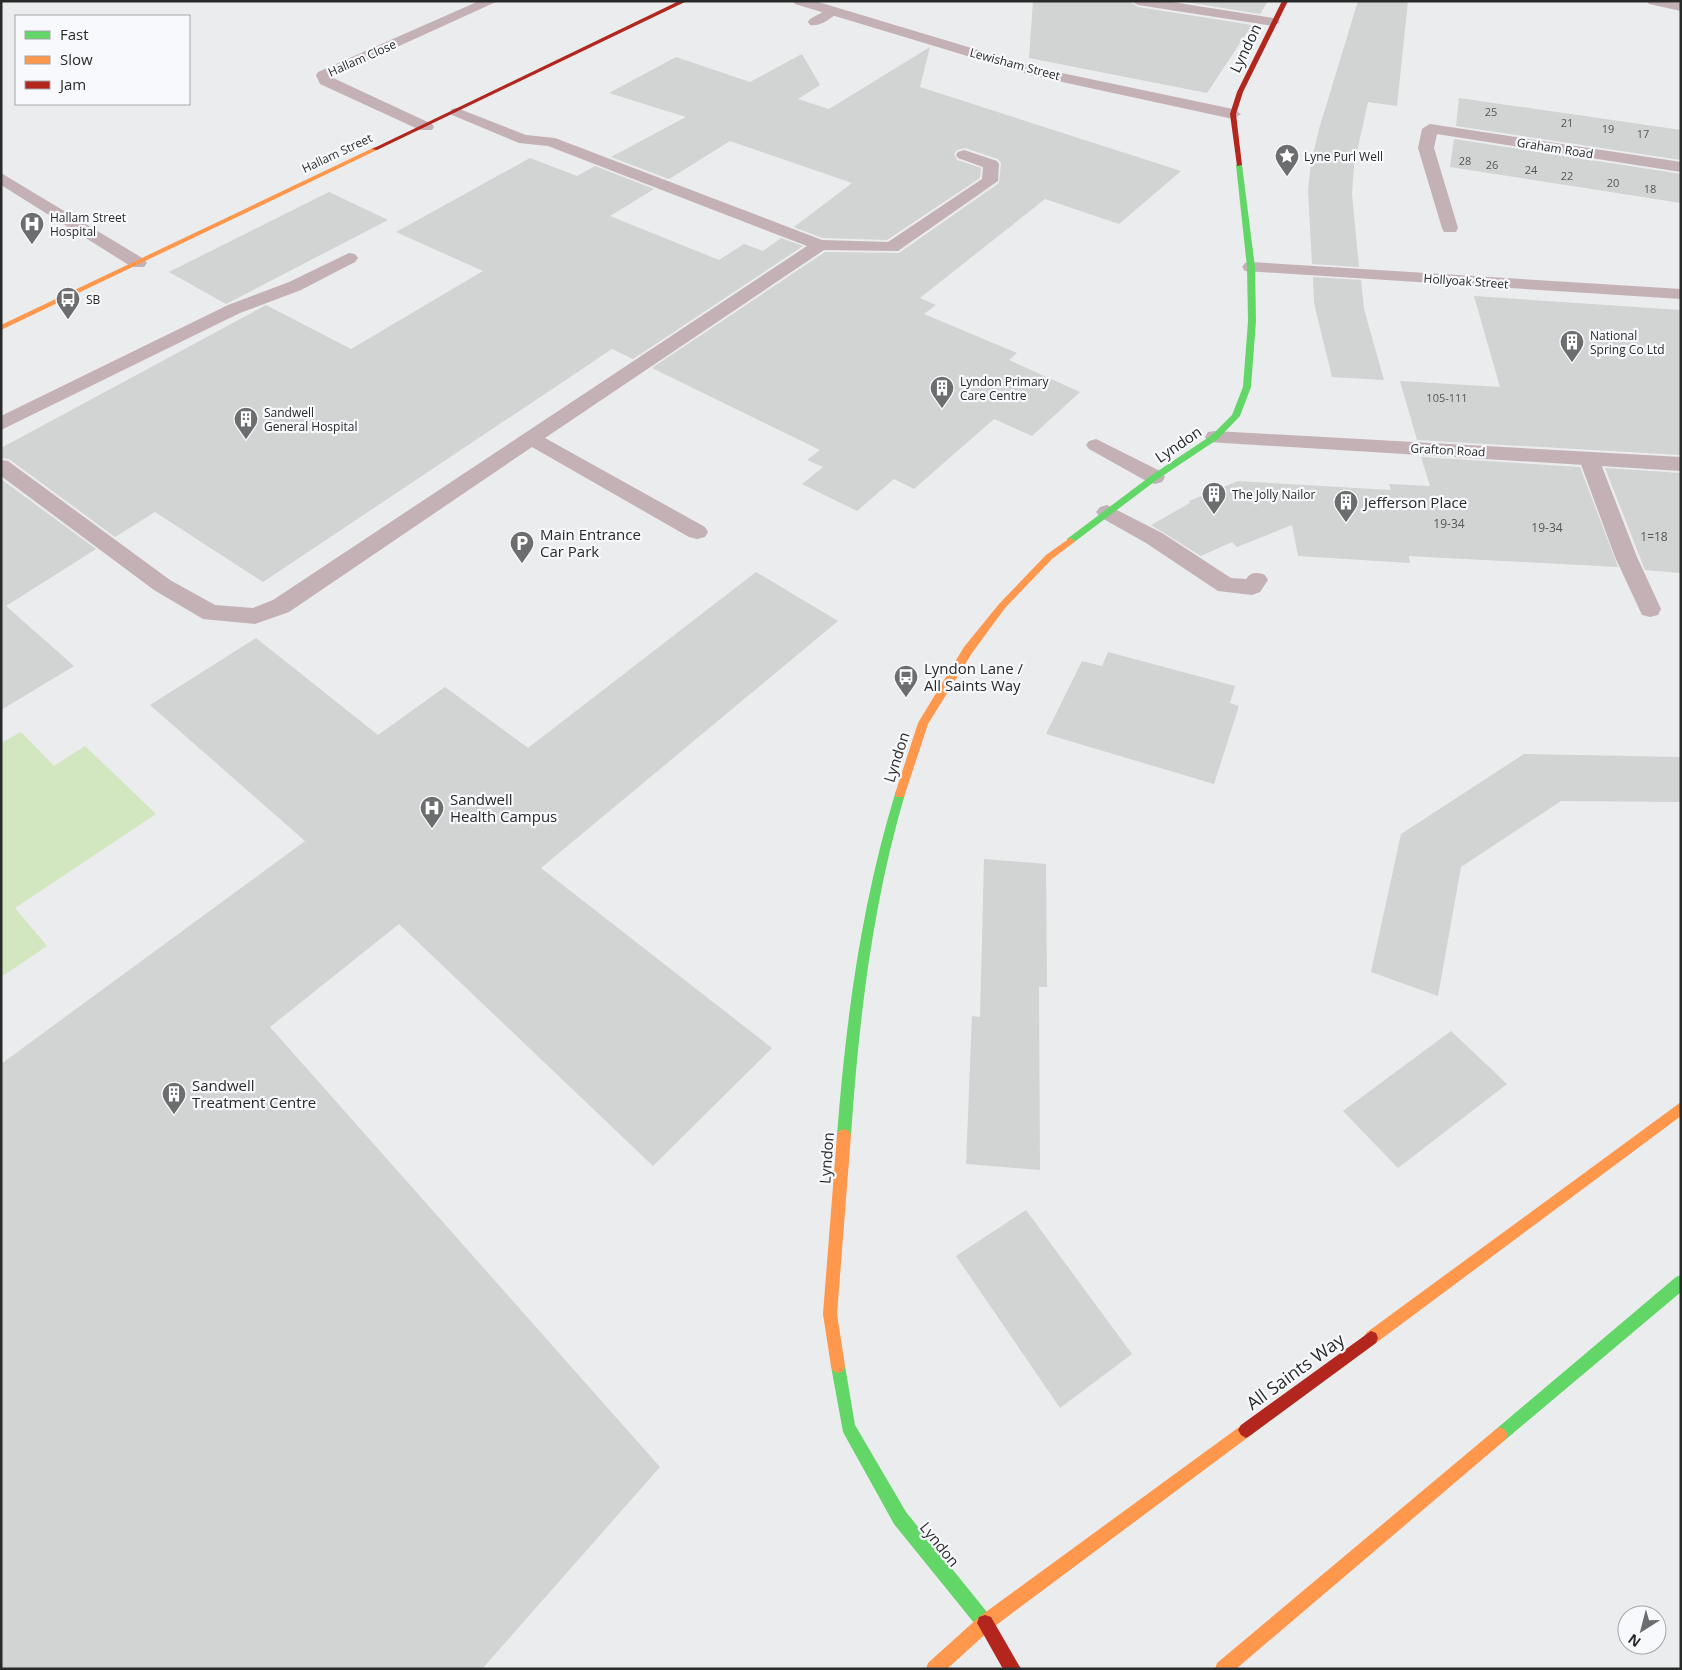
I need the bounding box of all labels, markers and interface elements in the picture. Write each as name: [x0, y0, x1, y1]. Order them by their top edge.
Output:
legend: [15, 15, 190, 105]
street label: Lyndon: [1225, 20, 1265, 76]
text: Fast: [60, 24, 89, 44]
street label: Hallam Close: [325, 35, 399, 81]
street label: Lewisham Street: [968, 44, 1062, 84]
text: Slow: [60, 49, 93, 69]
text: Jam: [58, 74, 86, 94]
house number: 25: [1485, 104, 1497, 119]
house number: 21: [1561, 115, 1573, 130]
house number: 19: [1602, 121, 1614, 136]
house number: 17: [1637, 126, 1649, 141]
street label: Hallam Street: [299, 129, 375, 177]
street label: Graham Road: [1516, 134, 1594, 162]
place icon: Lyne Purl Well: [1274, 143, 1300, 177]
place label: Lyne Purl Well: [1304, 148, 1383, 165]
house number: 28: [1459, 153, 1471, 168]
house number: 26: [1486, 157, 1498, 172]
house number: 24: [1525, 162, 1538, 177]
house number: 22: [1561, 168, 1573, 183]
house number: 20: [1607, 175, 1619, 190]
house number: 18: [1644, 181, 1656, 196]
place label: Hallam Street Hospital: [50, 209, 126, 240]
hospital icon: Hallam Street Hospital: [19, 211, 45, 245]
street label: Hollyoak Street: [1423, 270, 1509, 292]
bus stop icon: SB: [55, 286, 81, 320]
place label: SB: [86, 291, 101, 308]
place label: National Spring Co Ltd: [1590, 327, 1665, 358]
building icon: National Spring Co Ltd: [1559, 329, 1585, 363]
place label: Lyndon Primary Care Centre: [960, 373, 1050, 404]
building icon: Lyndon Primary Care Centre: [929, 375, 955, 409]
house number: 105-111: [1426, 390, 1468, 405]
place label: Sandwell General Hospital: [264, 404, 357, 435]
building icon: Sandwell General Hospital: [233, 406, 259, 440]
street label: Lyndon: [1151, 421, 1205, 467]
street label: Grafton Road: [1410, 440, 1486, 460]
building icon: The Jolly Nailor: [1201, 481, 1227, 515]
place label: The Jolly Nailor: [1232, 486, 1315, 503]
building icon: Jefferson Place: [1333, 489, 1359, 523]
place label: Jefferson Place: [1362, 492, 1467, 512]
house number: 19-34: [1433, 515, 1465, 532]
house number: 19-34: [1531, 519, 1563, 536]
place label: Main Entrance Car Park: [540, 524, 641, 561]
house number: 1=18: [1640, 528, 1668, 545]
parking icon: Main Entrance Car Park: [509, 530, 535, 564]
place label: Lyndon Lane / All Saints Way: [924, 658, 1024, 695]
bus stop icon: Lyndon Lane / All Saints Way: [893, 664, 919, 698]
street label: Lyndon: [878, 729, 914, 785]
place label: Sandwell Health Campus: [450, 789, 557, 826]
hospital icon: Sandwell Health Campus: [419, 795, 445, 829]
place label: Sandwell Treatment Centre: [192, 1075, 316, 1112]
building icon: Sandwell Treatment Centre: [161, 1081, 187, 1115]
street label: Lyndon: [814, 1131, 838, 1185]
street label: All Saints Way: [1241, 1327, 1350, 1415]
street label: Lyndon: [916, 1518, 964, 1570]
north arrow: [1617, 1605, 1667, 1655]
text: N: [1624, 1630, 1644, 1652]

